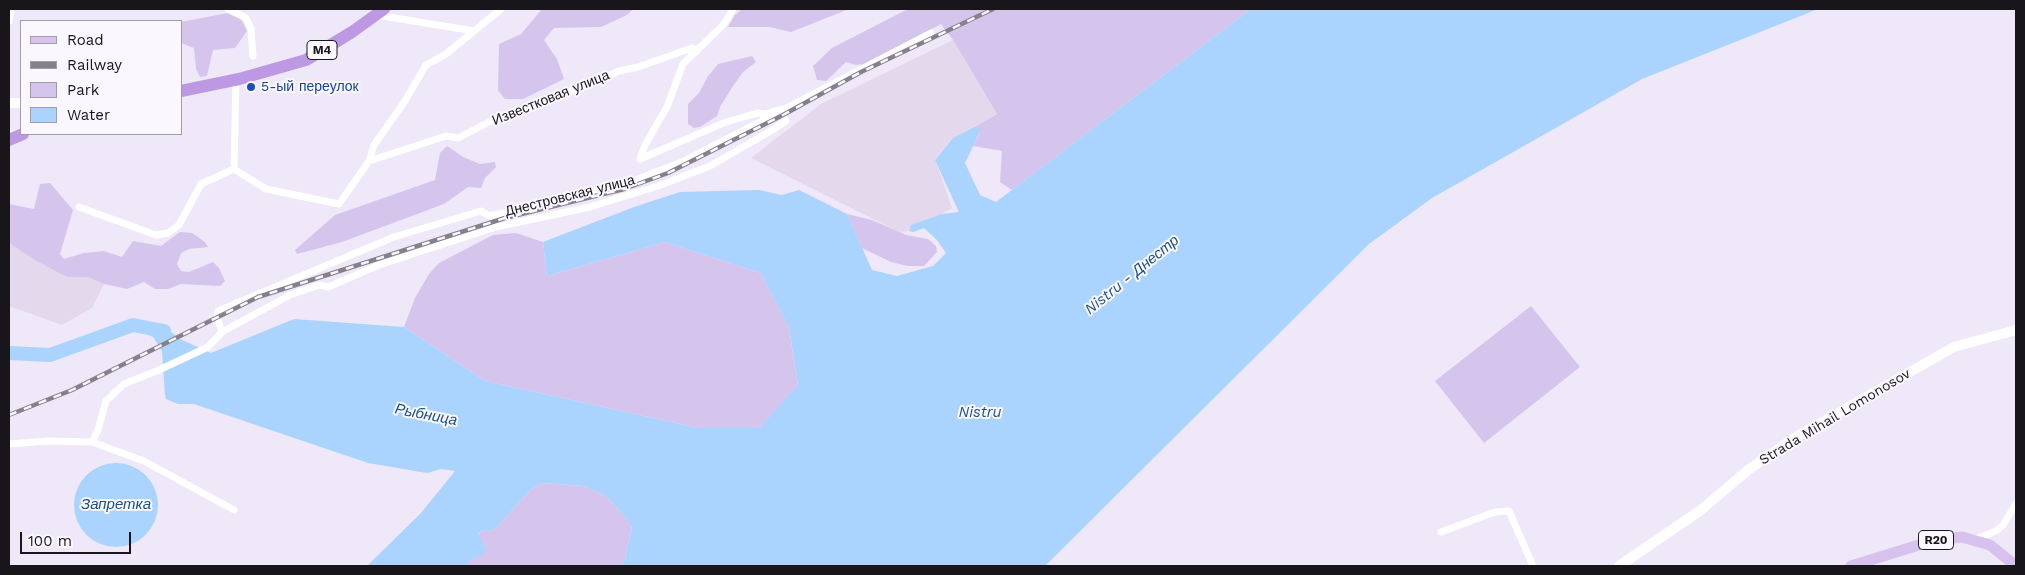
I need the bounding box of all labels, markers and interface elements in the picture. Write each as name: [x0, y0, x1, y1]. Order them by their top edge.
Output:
legend: [20, 20, 182, 135]
text: Road: [67, 31, 104, 49]
road number: M4: [307, 40, 337, 60]
text: Railway: [67, 56, 122, 74]
street label: Известковая улица: [490, 67, 612, 129]
place label: 5-ый переулок: [261, 79, 359, 95]
text: Park: [67, 81, 99, 99]
marker: 5-ый переулок: [245, 81, 257, 93]
text: Water: [67, 106, 110, 124]
street label: Днестровская улица: [503, 172, 637, 220]
water label: Nistru - Днестр: [1081, 232, 1183, 318]
street label: Strada Mihail Lomonosov: [1756, 365, 1914, 469]
water label: Рыбница: [393, 400, 459, 430]
water label: Nistru: [958, 404, 1002, 422]
water label: Запретка: [81, 496, 151, 514]
scale bar: [22, 522, 134, 554]
road number: R20: [1918, 530, 1954, 550]
text: 100 m: [28, 532, 72, 550]

